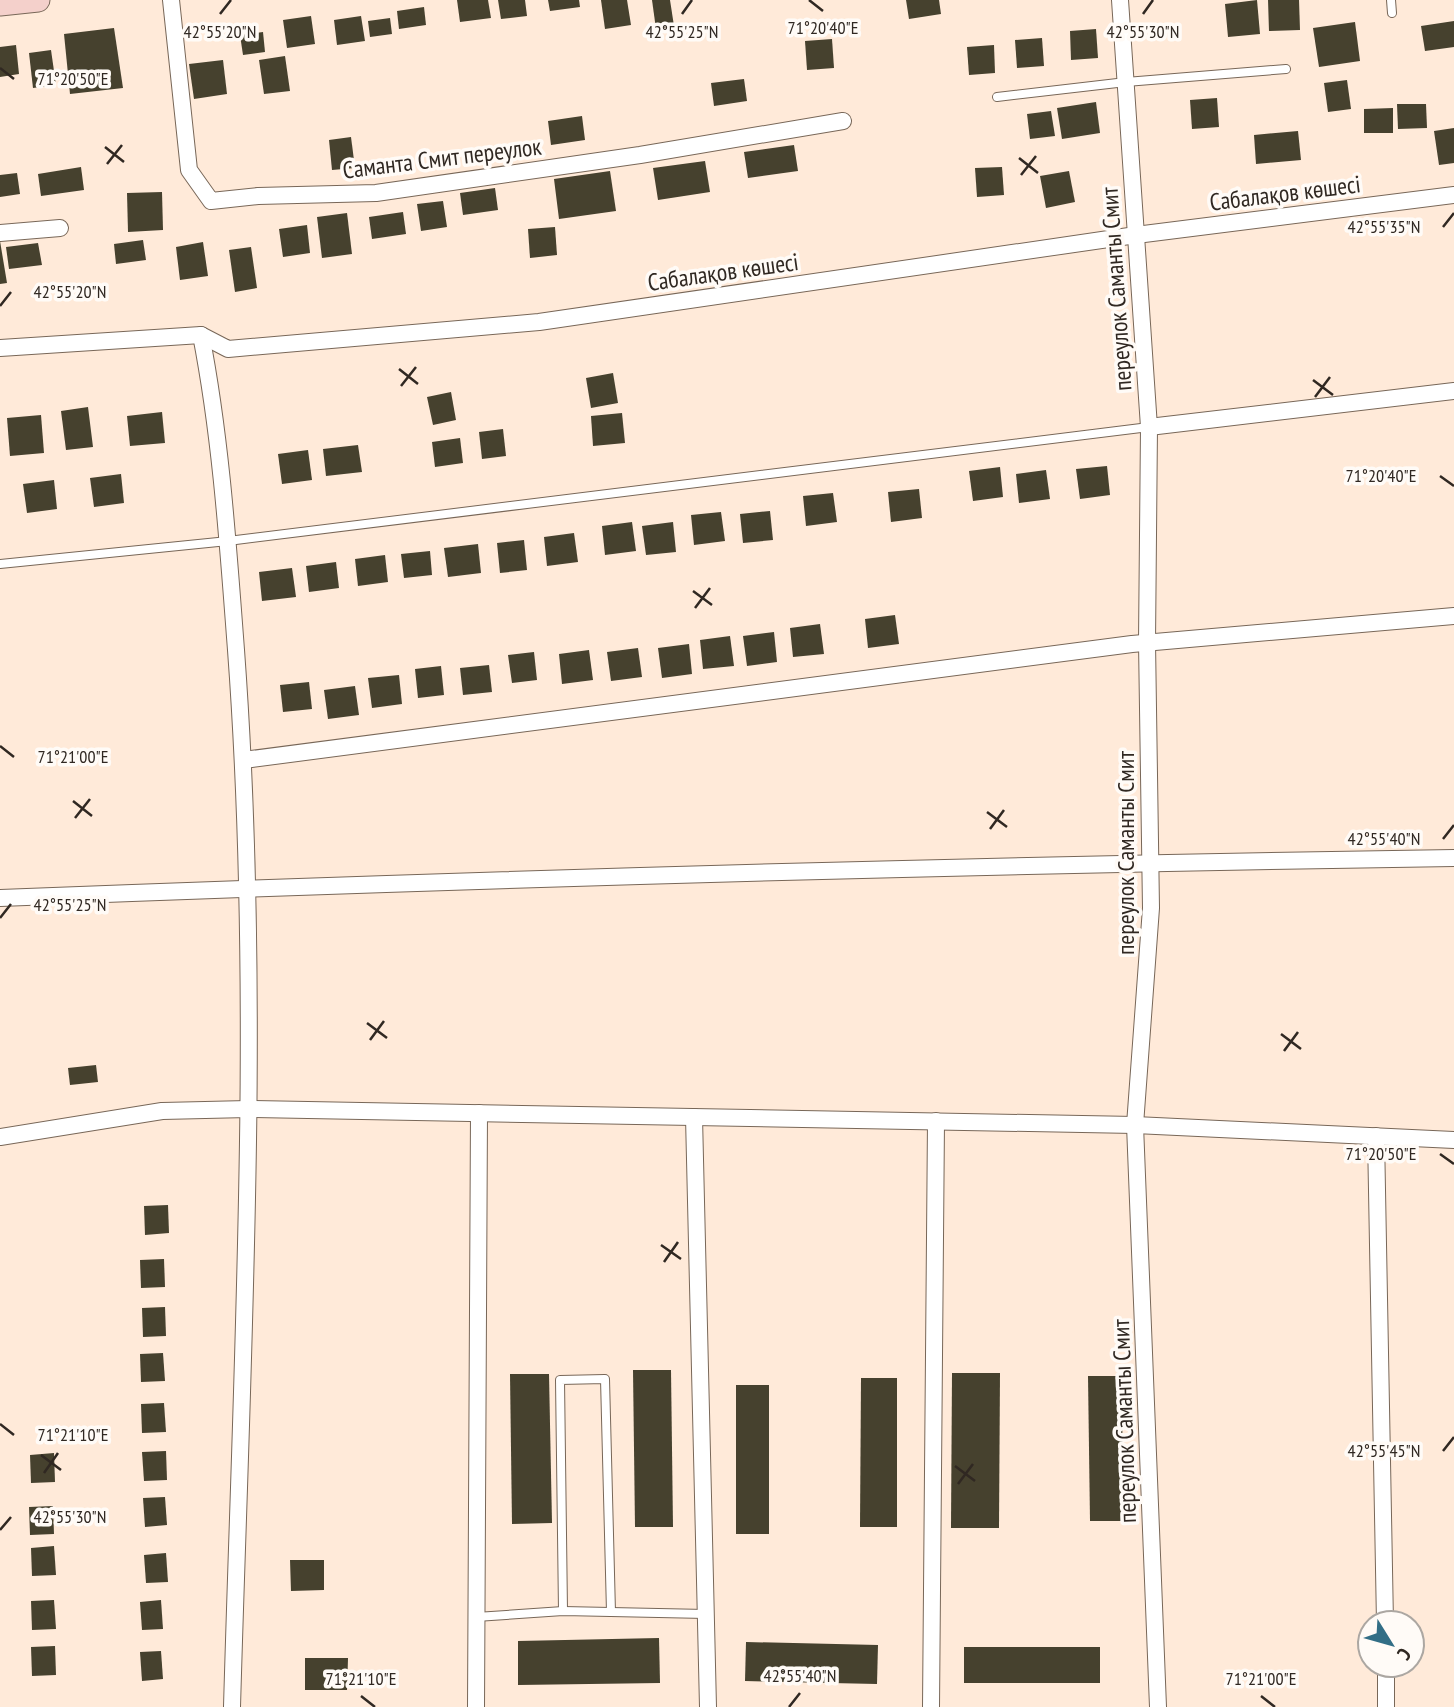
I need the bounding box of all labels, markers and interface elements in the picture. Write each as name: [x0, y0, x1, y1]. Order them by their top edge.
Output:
text: 71°20'40"E: [788, 16, 858, 39]
text: 42°55'20"N: [184, 20, 256, 43]
text: 42°55'25"N: [646, 20, 718, 43]
text: 42°55'30"N: [1107, 20, 1179, 43]
text: 71°20'50"E: [38, 67, 108, 90]
street label: Саманта Смит переулок: [341, 130, 544, 186]
street label: Сабалақов көшесі: [1208, 168, 1362, 218]
street label: переулок Саманты Смит: [1093, 186, 1139, 392]
text: 42°55'35"N: [1348, 215, 1420, 238]
street label: Сабалақов көшесі: [646, 246, 800, 298]
text: 42°55'20"N: [34, 280, 106, 303]
text: 71°20'40"E: [1346, 464, 1416, 487]
text: 71°21'00"E: [38, 745, 108, 768]
street label: переулок Саманты Смит: [1110, 751, 1141, 955]
text: 42°55'40"N: [1348, 827, 1420, 850]
text: 42°55'25"N: [34, 893, 106, 916]
text: 71°20'50"E: [1346, 1142, 1416, 1165]
street label: переулок Саманты Смит: [1105, 1318, 1143, 1523]
text: 71°21'10"E: [38, 1423, 108, 1446]
text: 42°55'45"N: [1348, 1439, 1420, 1462]
text: 42°55'30"N: [34, 1505, 106, 1528]
north arrow: [1356, 1609, 1426, 1679]
text: С: [1392, 1644, 1417, 1665]
text: 42°55'40"N: [764, 1664, 836, 1687]
text: 71°21'10"E: [326, 1667, 396, 1690]
text: 71°21'00"E: [1226, 1667, 1296, 1690]

